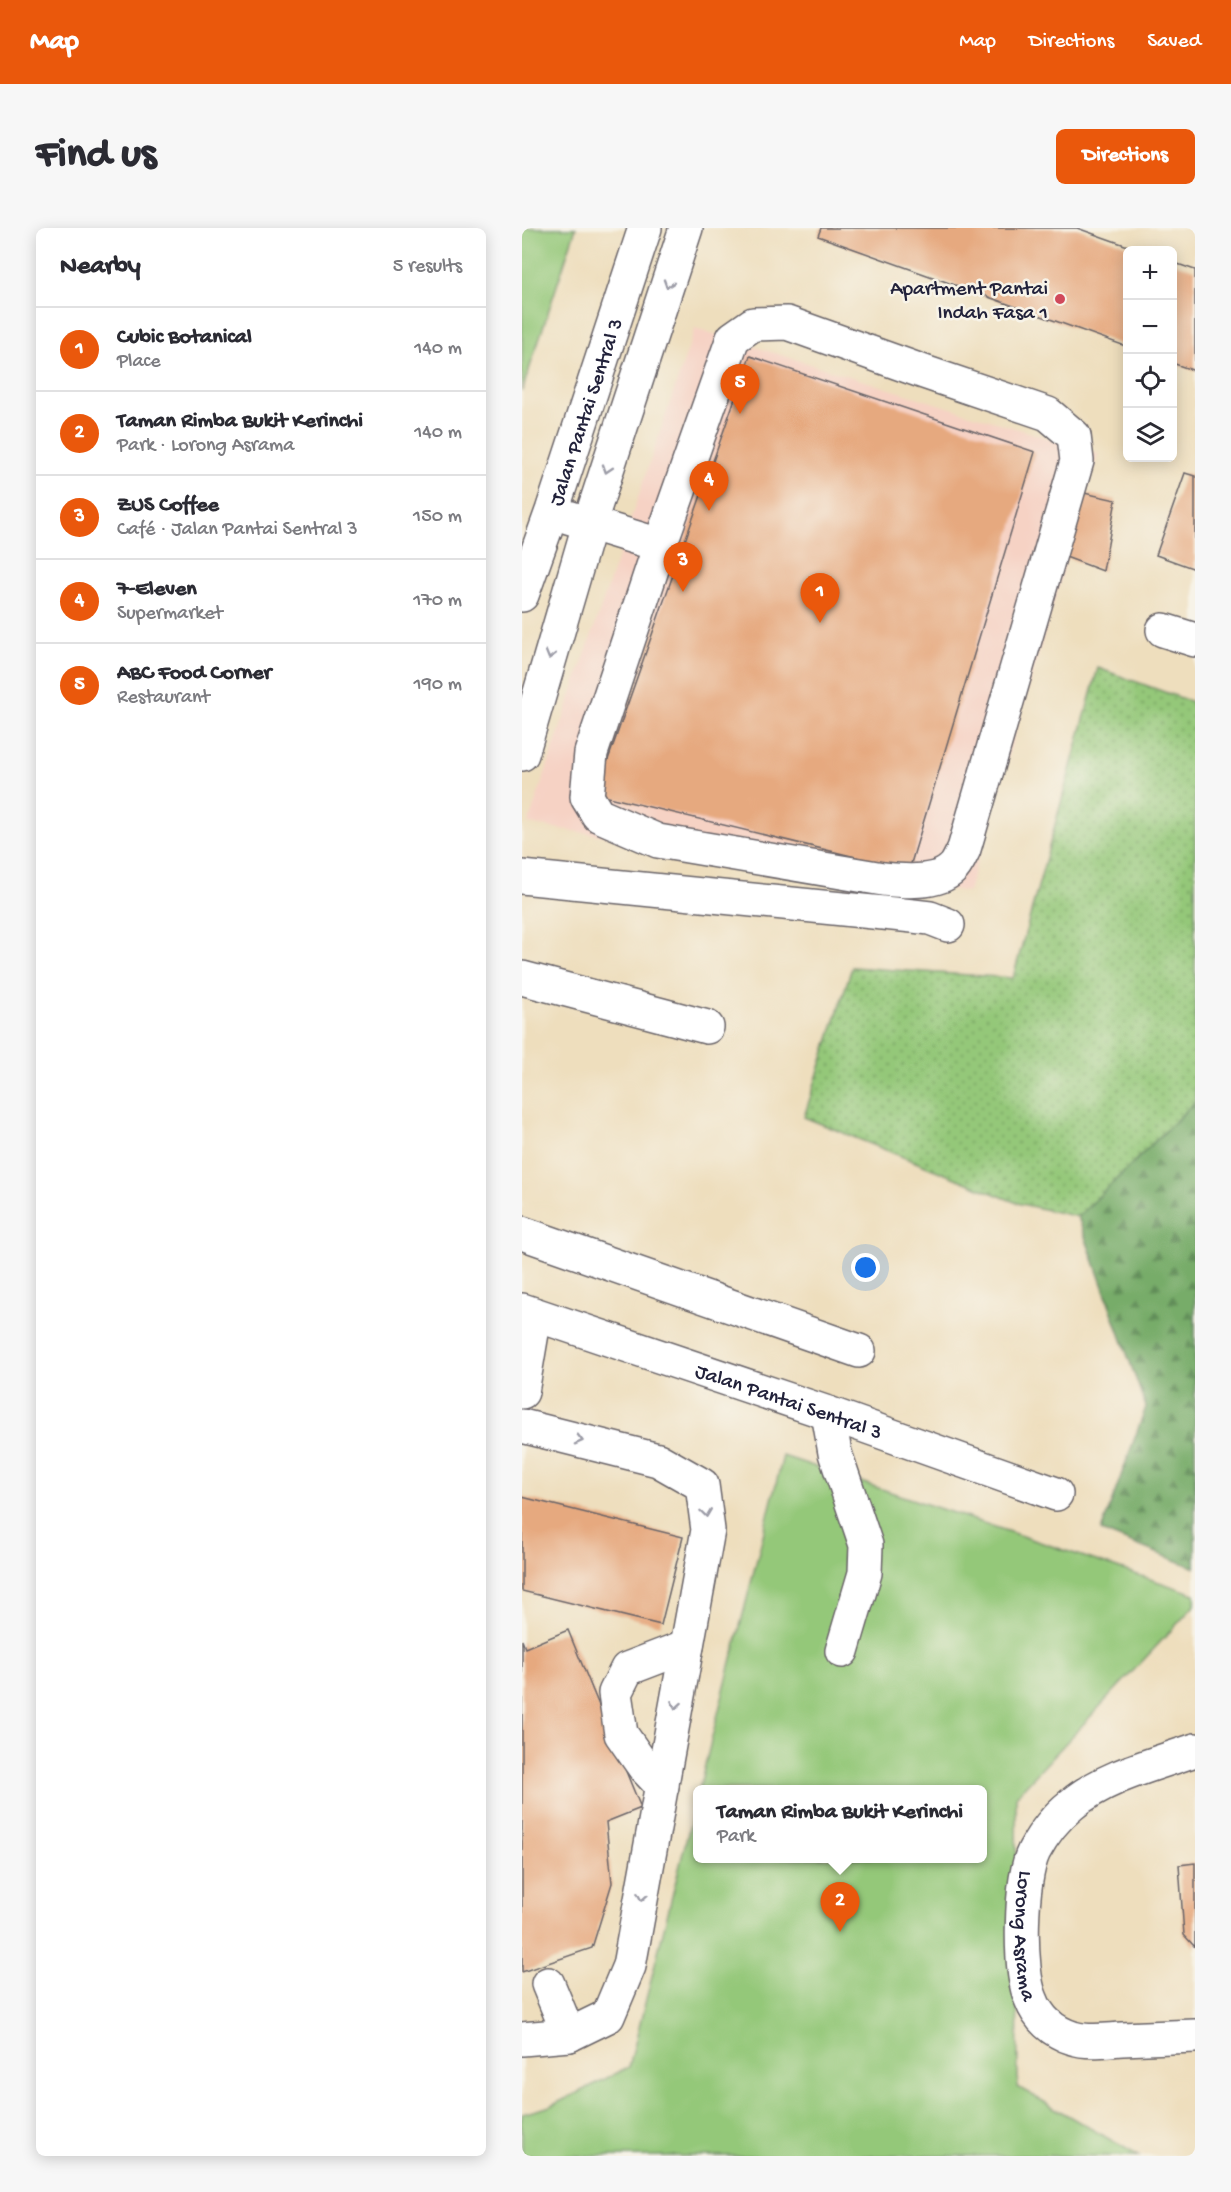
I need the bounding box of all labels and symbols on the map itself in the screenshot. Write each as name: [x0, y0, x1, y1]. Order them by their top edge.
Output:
one-way arrow: [663, 278, 675, 289]
place label: Apartment Pantai Indah Fasa 1: [890, 278, 1048, 327]
marker: Apartment Pantai Indah Fasa 1: [1053, 292, 1067, 306]
street label: Jalan Pantai Sentral 3: [546, 316, 631, 509]
pin: 5: [720, 364, 760, 414]
pin: 4: [690, 462, 729, 511]
one-way arrow: [602, 463, 614, 474]
pin: 3: [664, 542, 702, 592]
pin: 1: [800, 574, 840, 623]
one-way arrow: [545, 649, 557, 660]
your location: [851, 1253, 880, 1282]
street label: Jalan Pantai Sentral 3: [691, 1360, 885, 1447]
one-way arrow: [574, 1433, 584, 1446]
one-way arrow: [699, 1508, 711, 1518]
one-way arrow: [671, 1700, 683, 1710]
street label: Lorong Asrama: [1006, 1868, 1040, 2006]
pin: 2: [820, 1882, 860, 1932]
one-way arrow: [636, 1892, 649, 1902]

